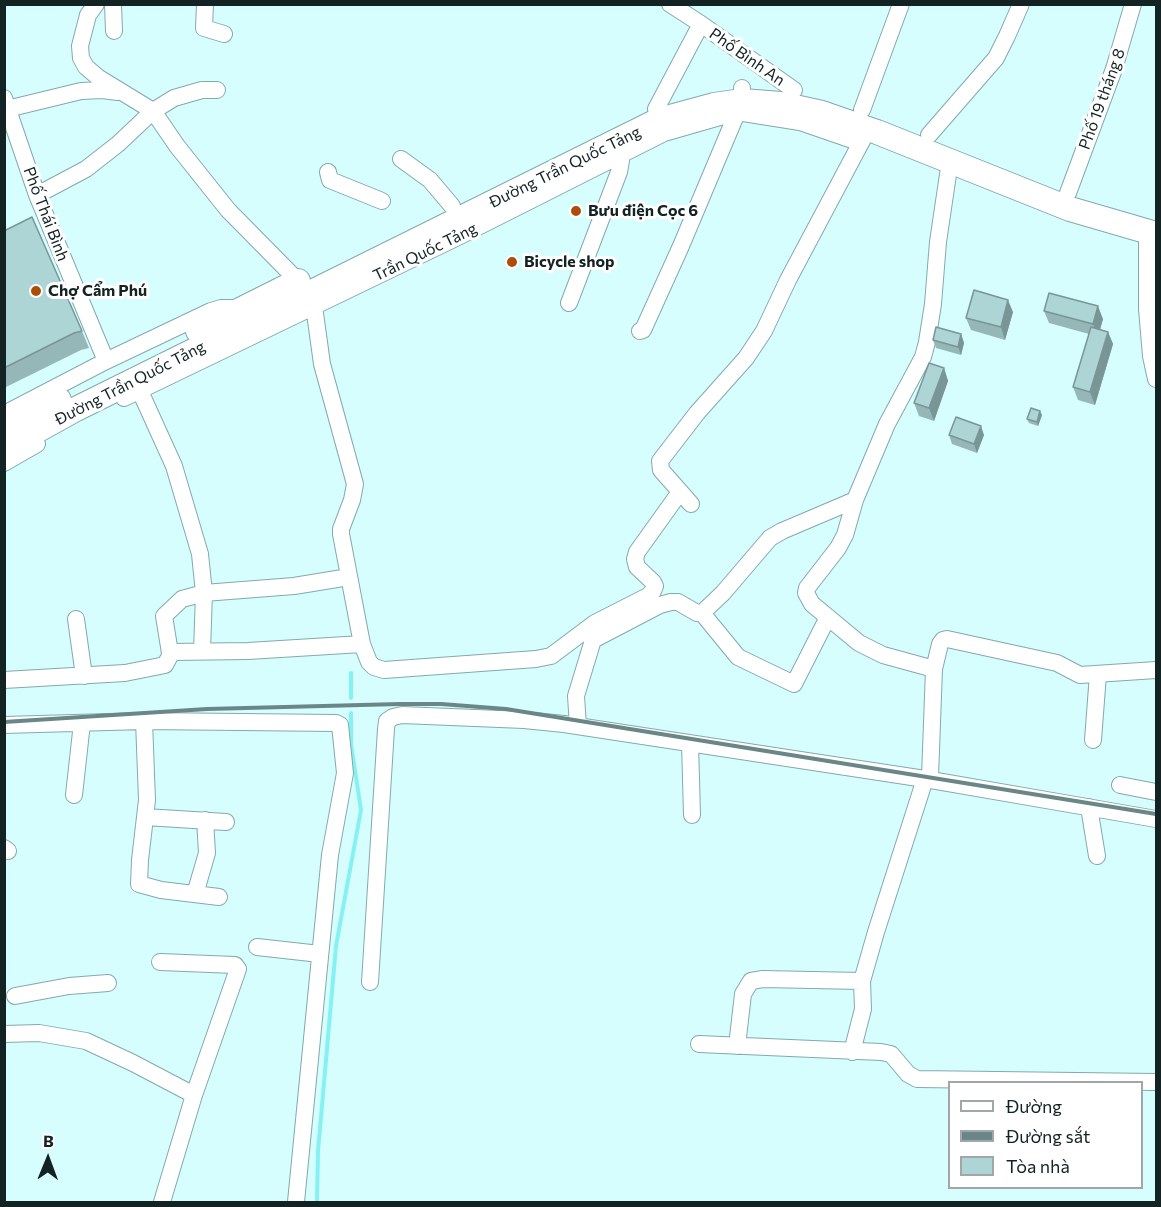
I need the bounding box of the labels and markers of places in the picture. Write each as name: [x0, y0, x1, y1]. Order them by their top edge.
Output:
place label: Bưu điện Cọc 6: [588, 201, 698, 221]
marker: Bưu điện Cọc 6: [569, 204, 583, 218]
place label: Bicycle shop: [524, 252, 615, 272]
marker: Bicycle shop: [505, 255, 519, 269]
place label: Chợ Cẩm Phú: [48, 281, 147, 301]
marker: Chợ Cẩm Phú: [29, 284, 43, 298]

